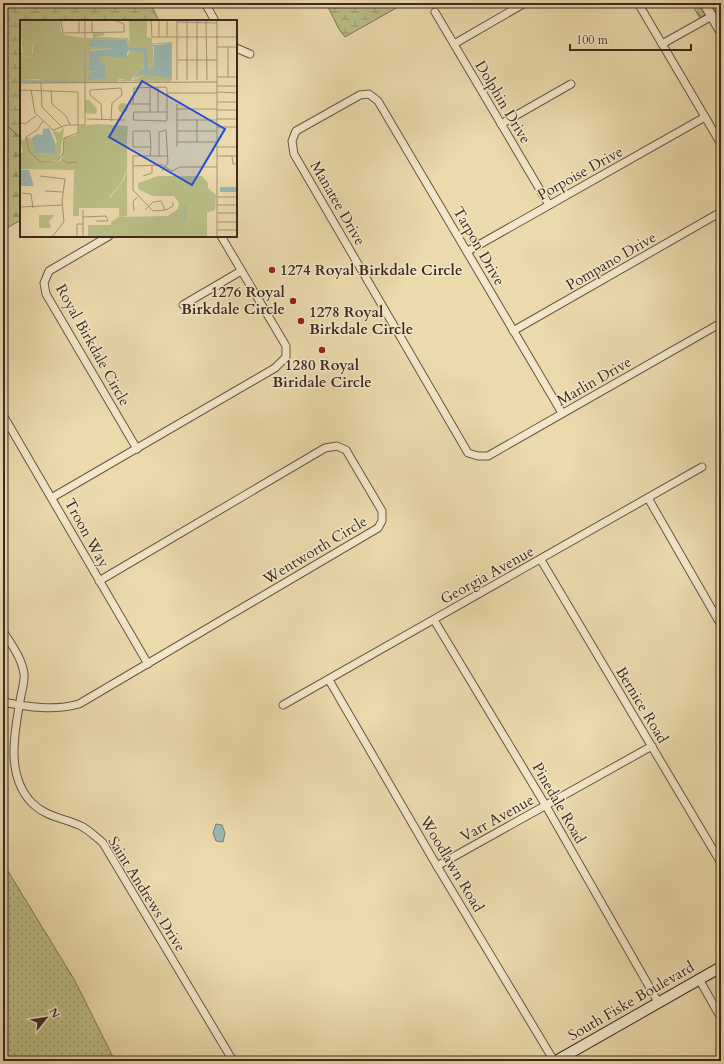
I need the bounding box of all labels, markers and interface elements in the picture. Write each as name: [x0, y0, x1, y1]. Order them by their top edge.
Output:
inset map: [20, 20, 237, 237]
scale bar: [570, 26, 691, 52]
text: 100 m: [576, 32, 609, 48]
street label: Dolphin Drive: [470, 57, 536, 147]
street label: Porpoise Drive: [534, 141, 627, 205]
street label: Manatee Drive: [306, 157, 370, 249]
street label: Tarpon Drive: [448, 203, 510, 289]
street label: Pompano Drive: [562, 227, 660, 295]
place label: 1274 Royal Birkdale Circle: [280, 260, 462, 280]
marker: 1274 Royal Birkdale Circle: [267, 265, 277, 275]
street label: Royal Birkdale Circle: [51, 280, 135, 410]
place label: 1276 Royal Birkdale Circle: [181, 282, 286, 319]
marker: 1276 Royal Birkdale Circle: [288, 296, 298, 306]
place label: 1278 Royal Birkdale Circle: [309, 302, 413, 339]
marker: 1278 Royal Birkdale Circle: [296, 316, 306, 326]
marker: 1280 Royal Biridale Circle: [317, 345, 327, 355]
street label: Marlin Drive: [553, 352, 635, 410]
place label: 1280 Royal Biridale Circle: [272, 355, 372, 392]
street label: Troon Way: [60, 495, 114, 571]
street label: Wentworth Circle: [258, 511, 371, 589]
street label: Georgia Avenue: [437, 541, 538, 609]
street label: Bernice Road: [611, 663, 673, 747]
street label: Pinedale Road: [528, 759, 590, 847]
street label: Varr Avenue: [457, 790, 537, 846]
street label: Woodlawn Road: [415, 811, 489, 916]
street label: Saint Andrews Drive: [103, 833, 191, 956]
street label: South Fiske Boulevard: [564, 957, 698, 1045]
north arrow: [26, 998, 66, 1038]
text: N: [45, 1005, 63, 1022]

